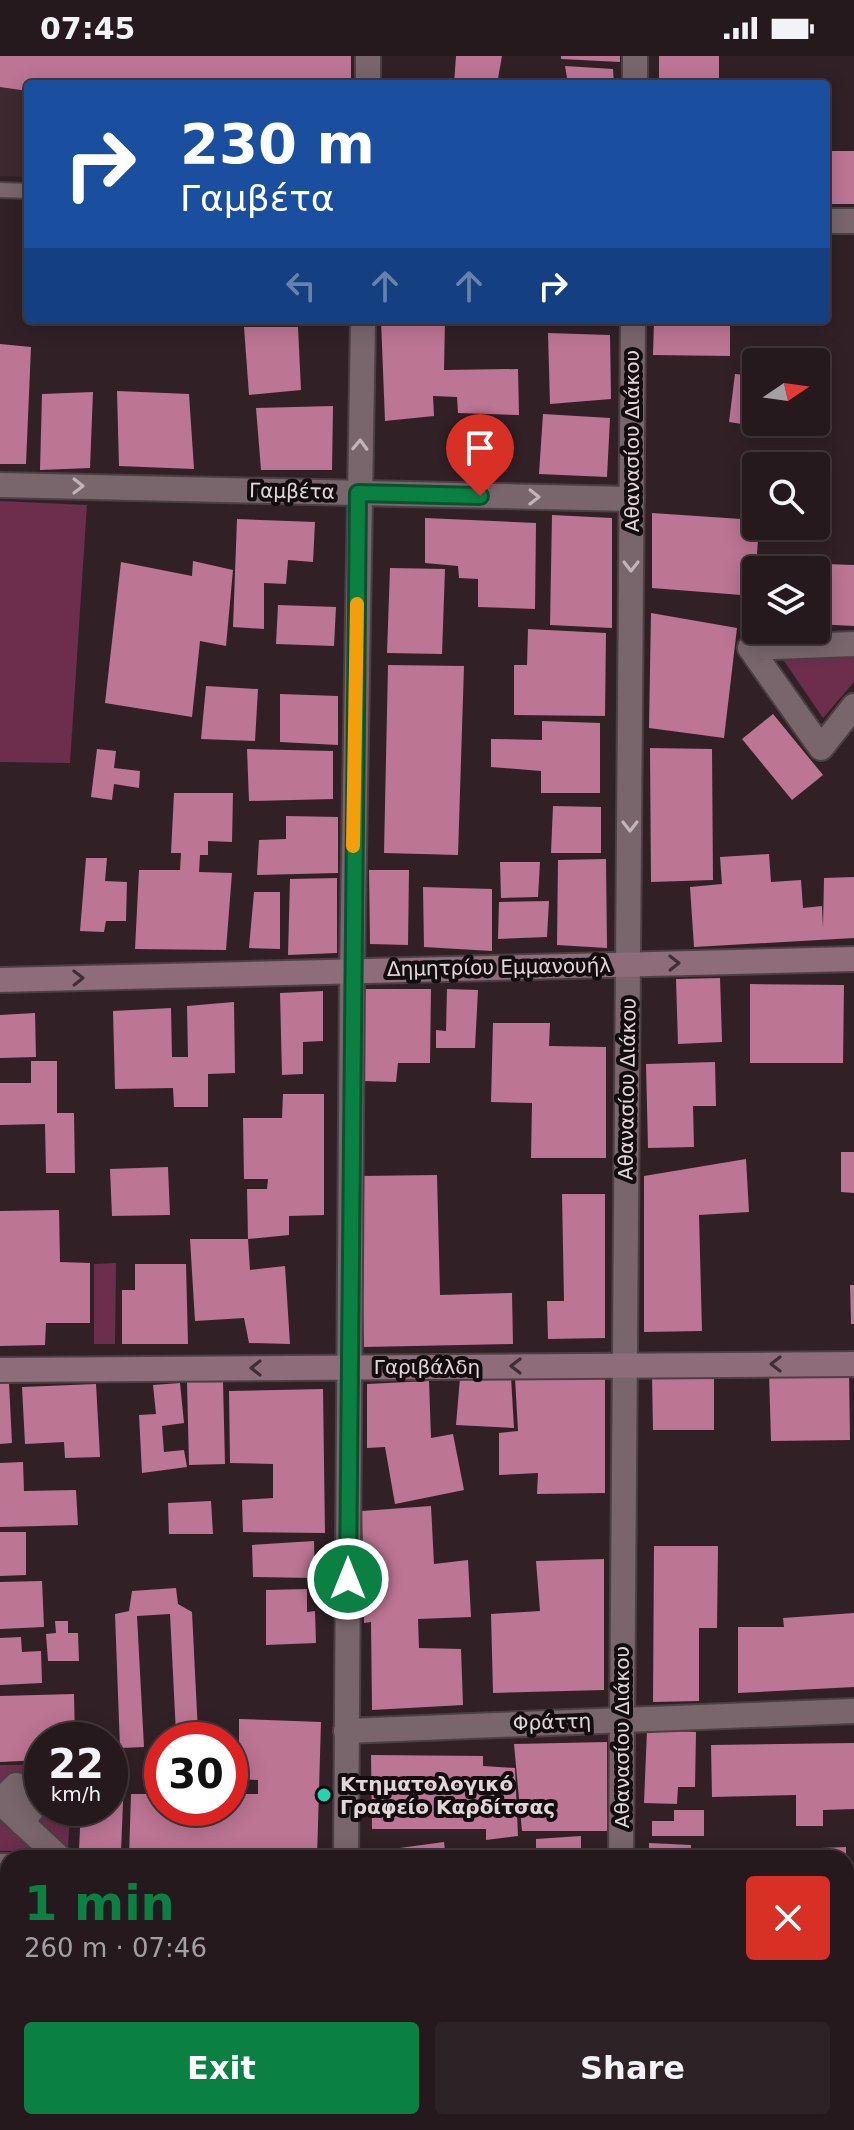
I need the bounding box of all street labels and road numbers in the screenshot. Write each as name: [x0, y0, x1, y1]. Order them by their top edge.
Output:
street label: Αθανασίου Διάκου: [620, 350, 644, 532]
street label: Γαμβέτα: [249, 478, 335, 504]
street label: Δημητρίου Εμμανουήλ: [387, 953, 611, 981]
street label: Αθανασίου Διάκου: [613, 998, 641, 1180]
street label: Γαριβάλδη: [374, 1355, 480, 1379]
street label: Αθανασίου Διάκου: [610, 1646, 634, 1828]
street label: Φράττη: [512, 1709, 592, 1735]

